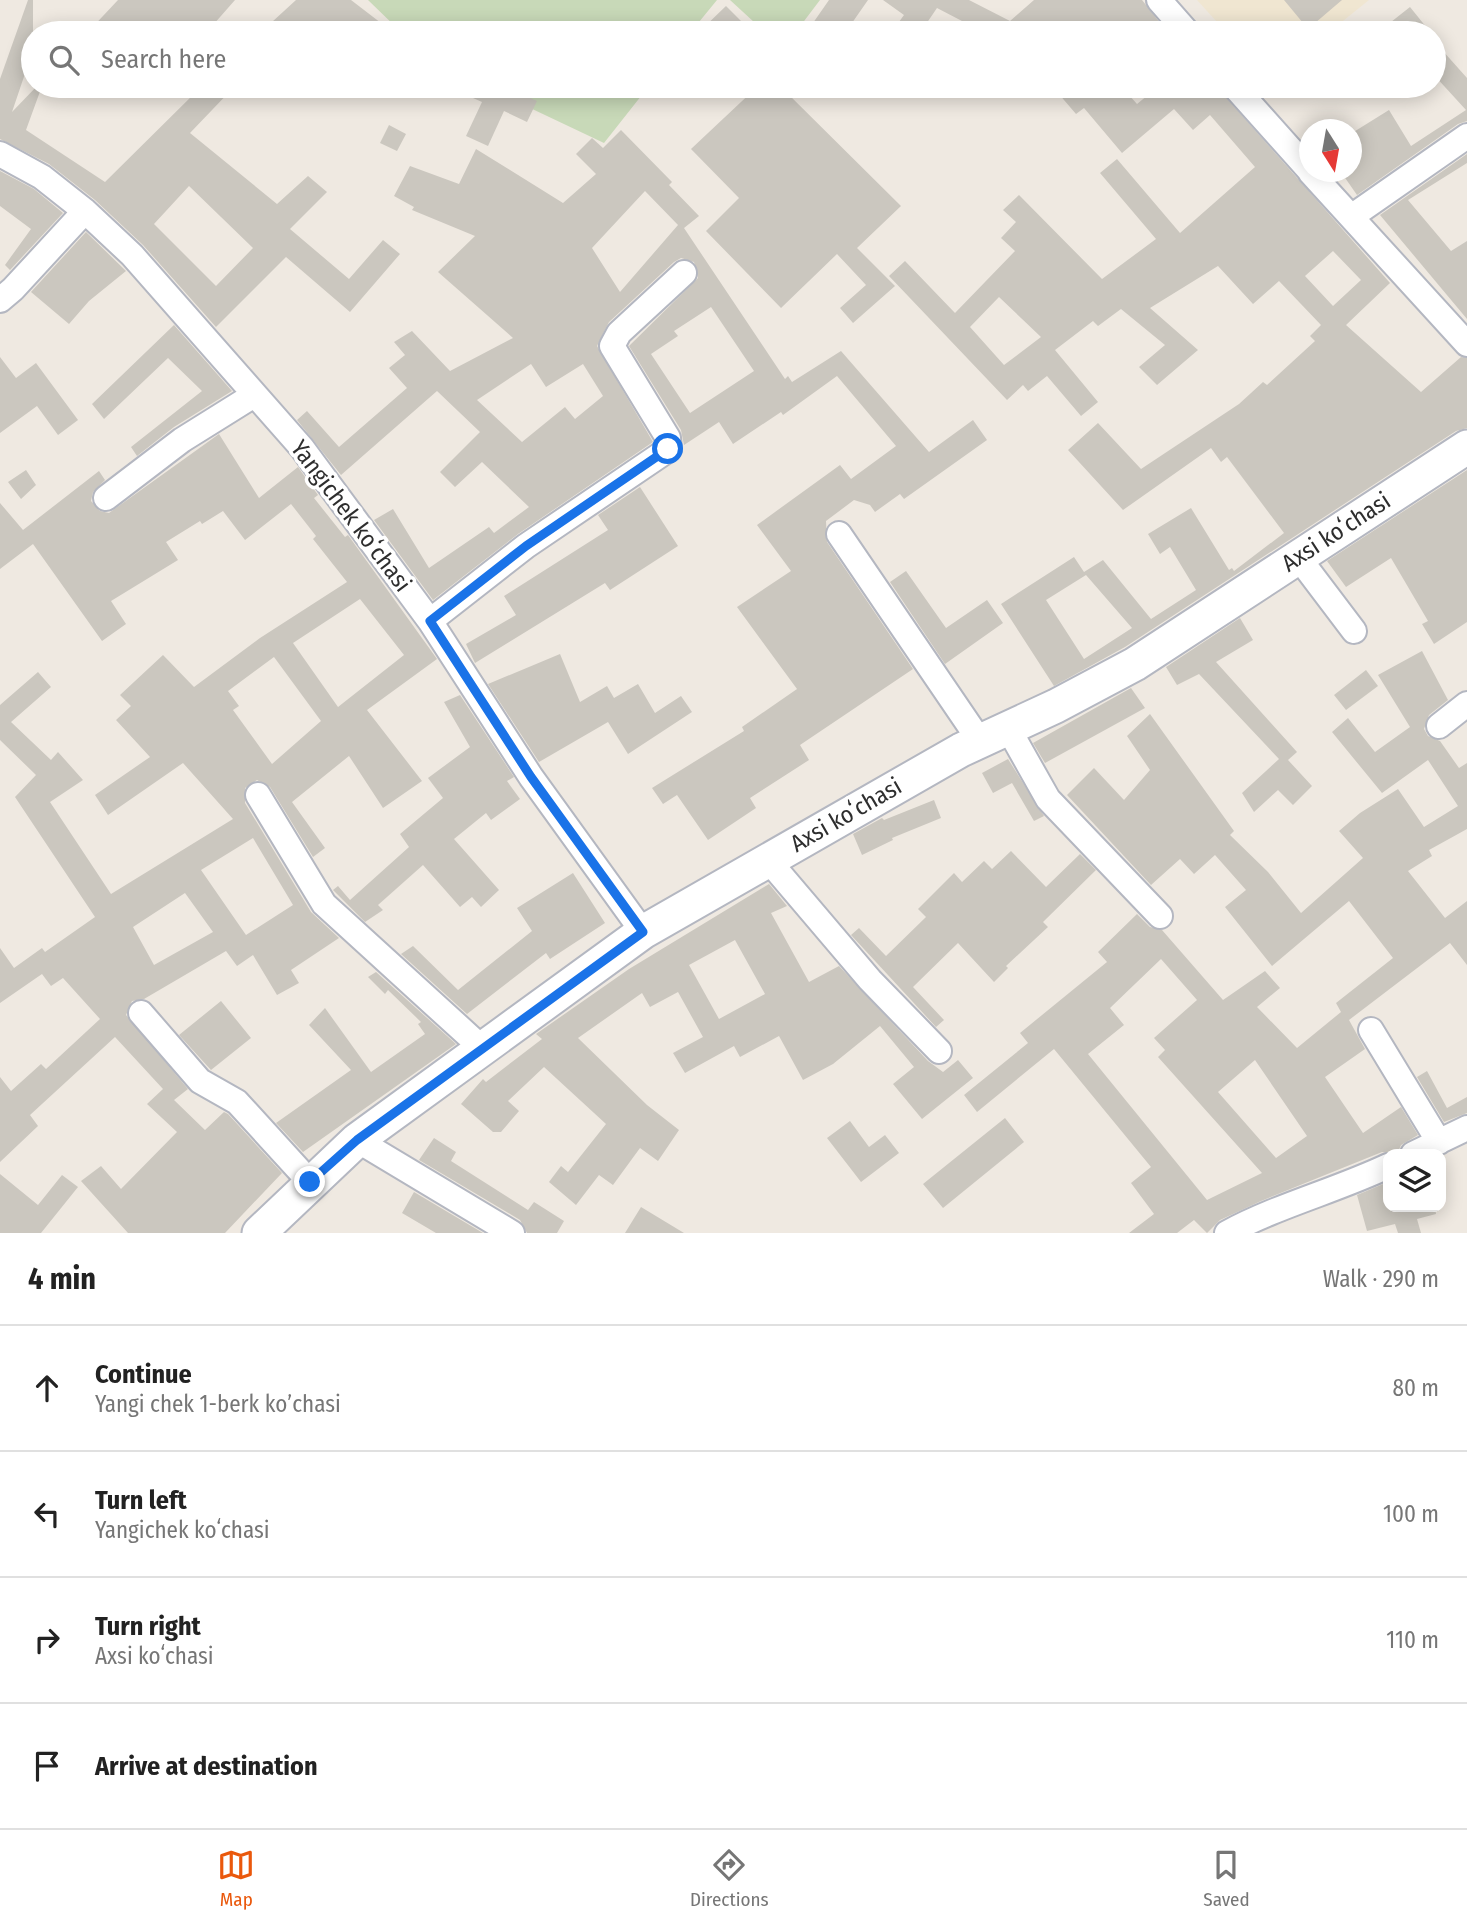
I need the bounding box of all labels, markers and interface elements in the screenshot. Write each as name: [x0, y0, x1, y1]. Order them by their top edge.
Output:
search box: [21, 21, 1446, 98]
icon: search: [45, 41, 83, 79]
text: Search here: [101, 44, 226, 75]
north arrow: [1299, 119, 1362, 182]
route start: [652, 433, 683, 464]
street label: Yangichek koʻchasi: [285, 435, 417, 597]
street label: Axsi koʻchasi: [1276, 487, 1396, 577]
street label: Axsi koʻchasi: [785, 772, 907, 858]
map controls: [1383, 1149, 1446, 1212]
button: layers: [1383, 1149, 1446, 1212]
route end: [294, 1166, 325, 1197]
text: 4 min: [28, 1261, 96, 1297]
text: Walk · 290 m: [1323, 1265, 1439, 1293]
text: Continue: [95, 1359, 192, 1390]
icon: ahead: [28, 1369, 66, 1407]
text: 80 m: [1392, 1374, 1439, 1402]
text: Yangi chek 1-berk koʼchasi: [95, 1390, 341, 1418]
text: Turn left: [95, 1485, 187, 1516]
icon: left: [28, 1495, 66, 1533]
text: 100 m: [1383, 1500, 1439, 1528]
text: Yangichek koʻchasi: [95, 1516, 270, 1544]
text: Turn right: [95, 1611, 201, 1642]
icon: right: [28, 1621, 66, 1659]
text: 110 m: [1386, 1626, 1439, 1654]
text: Axsi koʻchasi: [95, 1642, 214, 1670]
icon: arrive: [28, 1747, 66, 1785]
text: Arrive at destination: [95, 1751, 318, 1782]
tab: Map: [217, 1846, 255, 1911]
tab: Directions: [690, 1846, 769, 1911]
tab: Saved: [1203, 1846, 1250, 1911]

